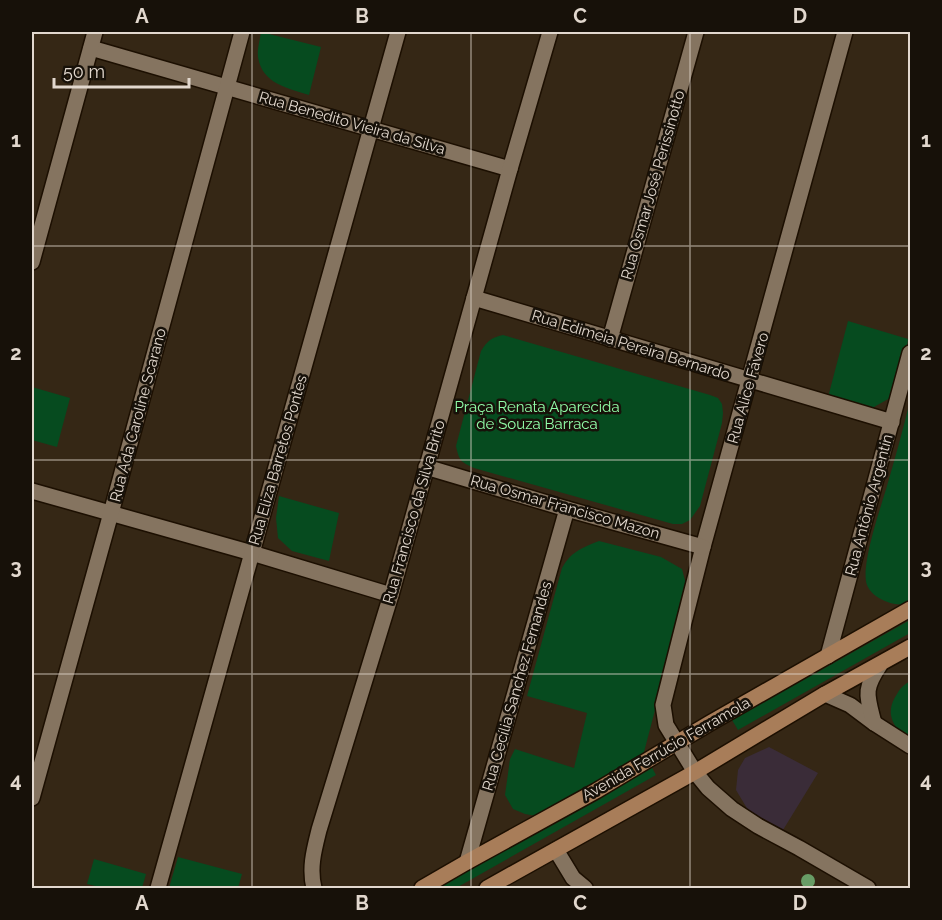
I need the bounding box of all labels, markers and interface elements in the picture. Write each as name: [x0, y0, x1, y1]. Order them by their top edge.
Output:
text: A: [135, 4, 149, 28]
text: B: [355, 4, 369, 28]
text: C: [573, 4, 587, 28]
text: D: [793, 4, 807, 28]
scale bar: [54, 51, 189, 89]
text: 50 m: [63, 61, 105, 82]
street label: Rua Benedito Vieira da Silva: [257, 88, 447, 158]
street label: Rua Osmar José Perissinotto: [617, 88, 689, 282]
text: 1: [11, 128, 21, 152]
text: 1: [921, 128, 931, 152]
street label: Rua Edimeia Pereira Bernardo: [530, 306, 732, 384]
street label: Rua Ada Caroline Scarano: [106, 326, 170, 504]
street label: Rua Alice Fávero: [724, 330, 772, 446]
text: 2: [10, 341, 22, 365]
text: 2: [920, 341, 932, 365]
street label: Rua Eliza Barretos Pontes: [245, 373, 311, 547]
park label: Praça Renata Aparecida de Souza Barraca: [454, 398, 620, 433]
street label: Rua Francisco da Silva Brito: [379, 418, 449, 606]
street label: Rua Antônio Argentin: [841, 432, 897, 578]
street label: Rua Osmar Francisco Mazon: [468, 471, 662, 543]
text: 3: [10, 555, 22, 579]
text: 3: [920, 555, 932, 579]
street label: Rua Cecília Sanchez Fernandes: [478, 579, 556, 793]
street label: Avenida Ferrúcio Ferramola: [579, 693, 753, 805]
text: 4: [10, 768, 22, 792]
text: 4: [920, 768, 932, 792]
text: A: [135, 891, 149, 915]
text: B: [355, 891, 369, 915]
text: C: [573, 891, 587, 915]
text: D: [793, 891, 807, 915]

